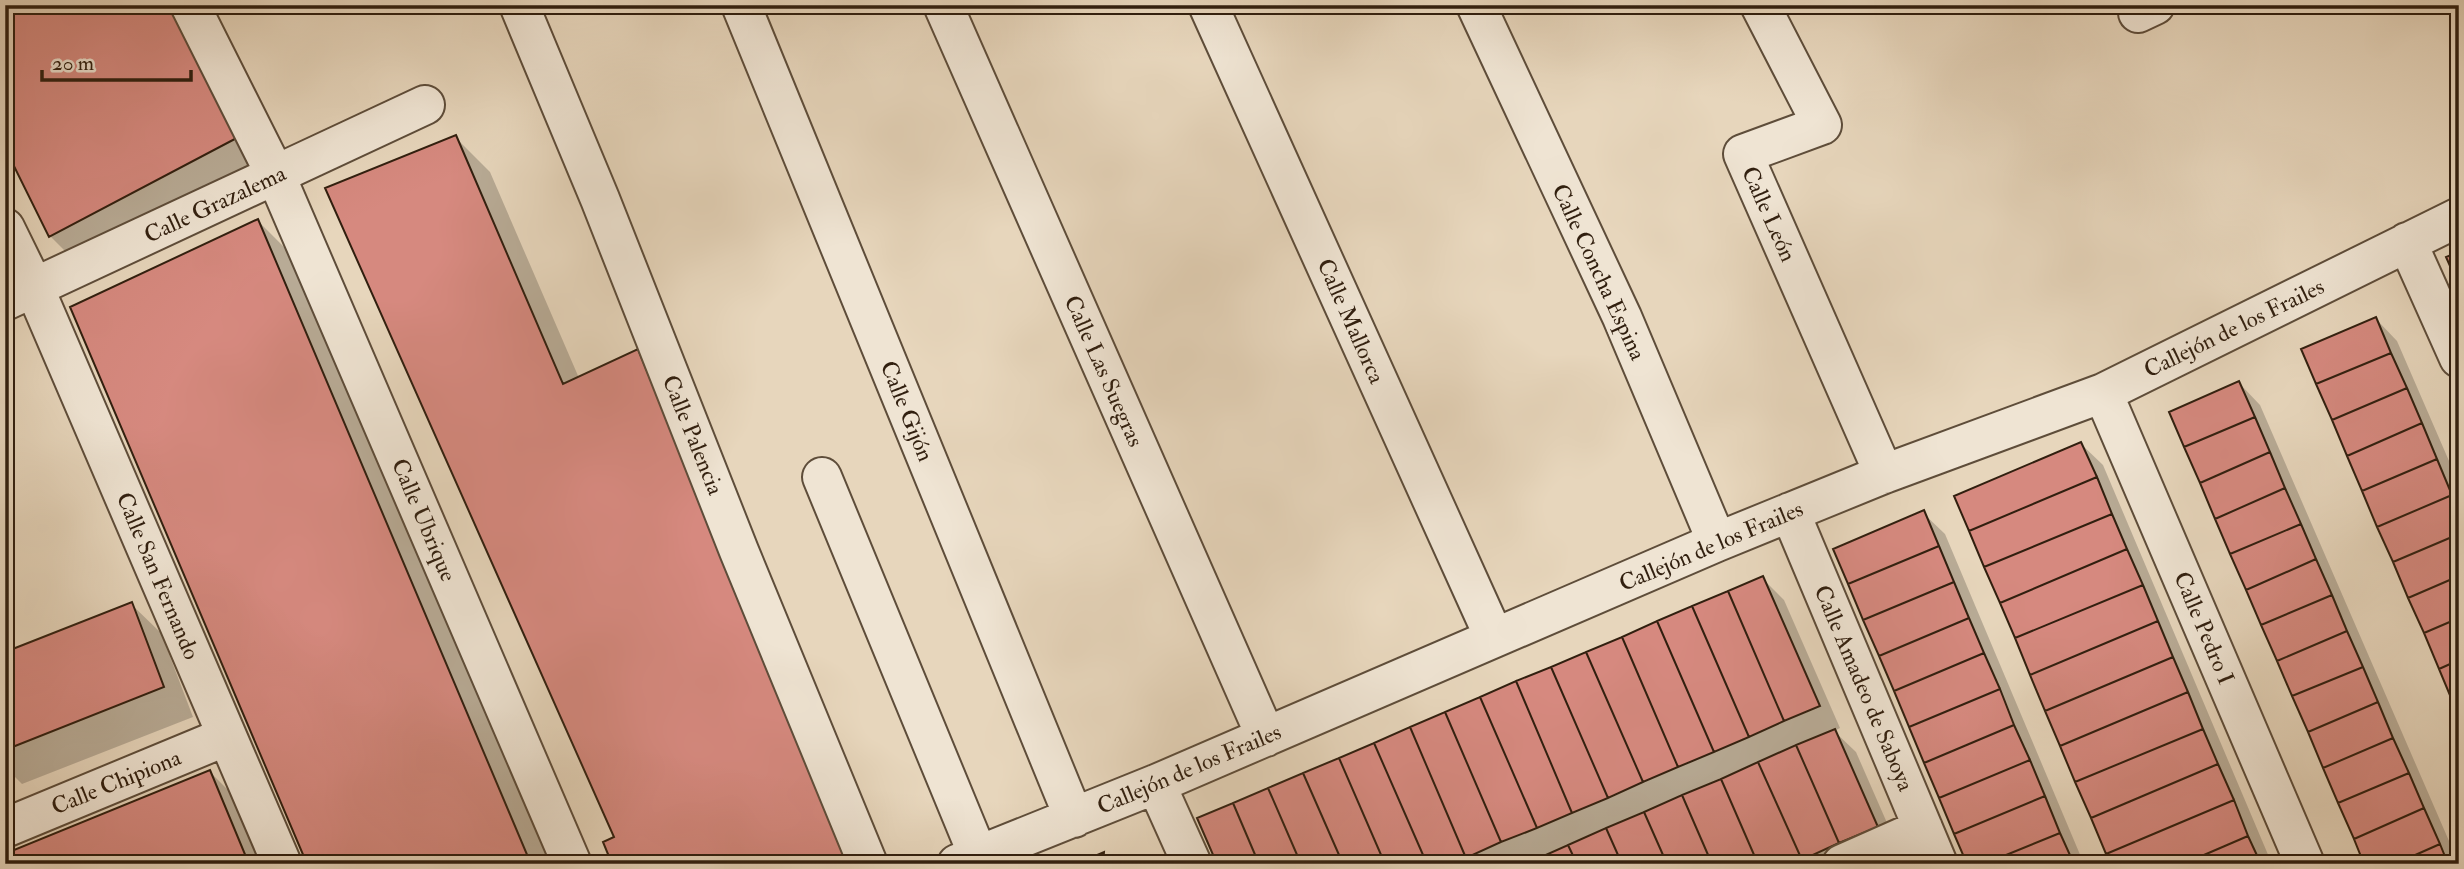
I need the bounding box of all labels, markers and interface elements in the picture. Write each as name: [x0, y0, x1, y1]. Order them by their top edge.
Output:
scale bar: [42, 38, 191, 82]
text: 20 m: [52, 50, 94, 77]
street label: Calle Grazalema: [140, 158, 291, 249]
street label: Calle León: [1735, 162, 1803, 266]
street label: Calle Concha Espina: [1545, 179, 1653, 366]
street label: Calle Mallorca: [1311, 254, 1392, 389]
street label: Callejón de los Frailes: [2139, 272, 2329, 384]
street label: Calle Las Suegras: [1058, 291, 1150, 451]
street label: Calle Gijón: [874, 356, 940, 466]
street label: Calle Palencia: [656, 371, 730, 500]
street label: Calle Ubrique: [385, 454, 463, 586]
street label: Calle San Fernando: [110, 488, 206, 664]
street label: Callejón de los Frailes: [1615, 494, 1808, 598]
street label: Calle Pedro I: [2167, 567, 2241, 689]
street label: Calle Amadeo de Saboya: [1807, 581, 1921, 796]
street label: Callejón de los Frailes: [1093, 717, 1286, 821]
street label: Calle Chipiona: [47, 743, 186, 822]

